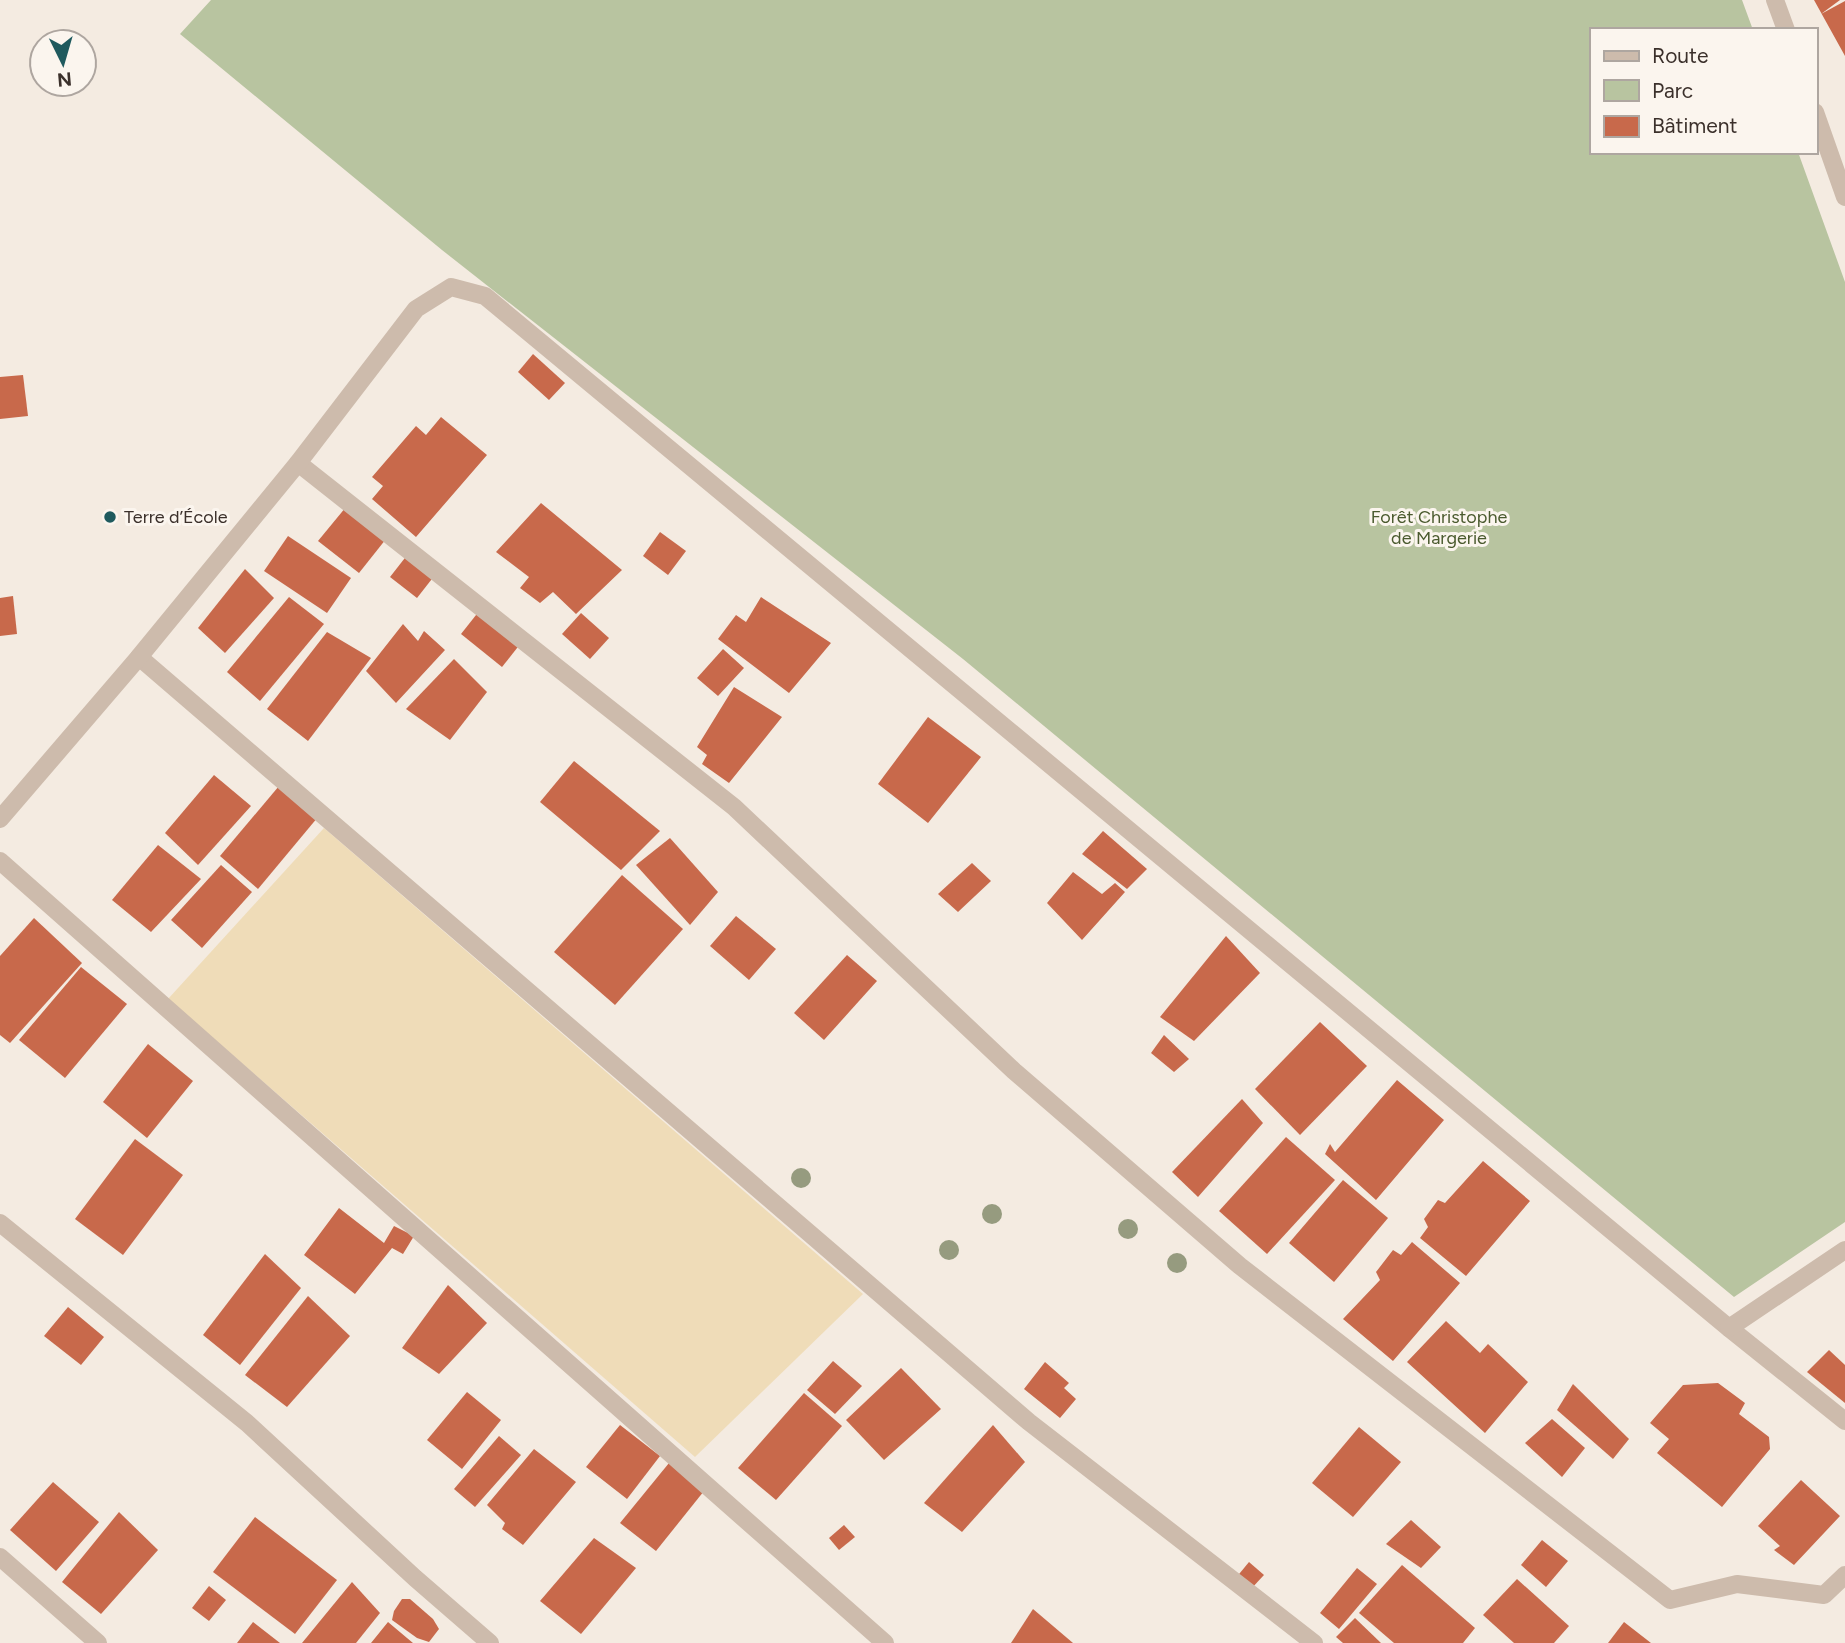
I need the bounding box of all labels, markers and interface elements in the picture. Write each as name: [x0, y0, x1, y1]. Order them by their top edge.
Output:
north arrow: [28, 28, 98, 98]
legend: [1590, 28, 1817, 154]
text: Route: [1652, 43, 1708, 68]
text: N: [56, 67, 73, 92]
text: Parc: [1652, 78, 1693, 103]
text: Bâtiment: [1652, 113, 1737, 138]
place label: Terre d’École: [124, 506, 228, 528]
park label: Forêt Christophe de Margerie: [1371, 506, 1508, 549]
marker: Terre d’École: [102, 509, 118, 525]

